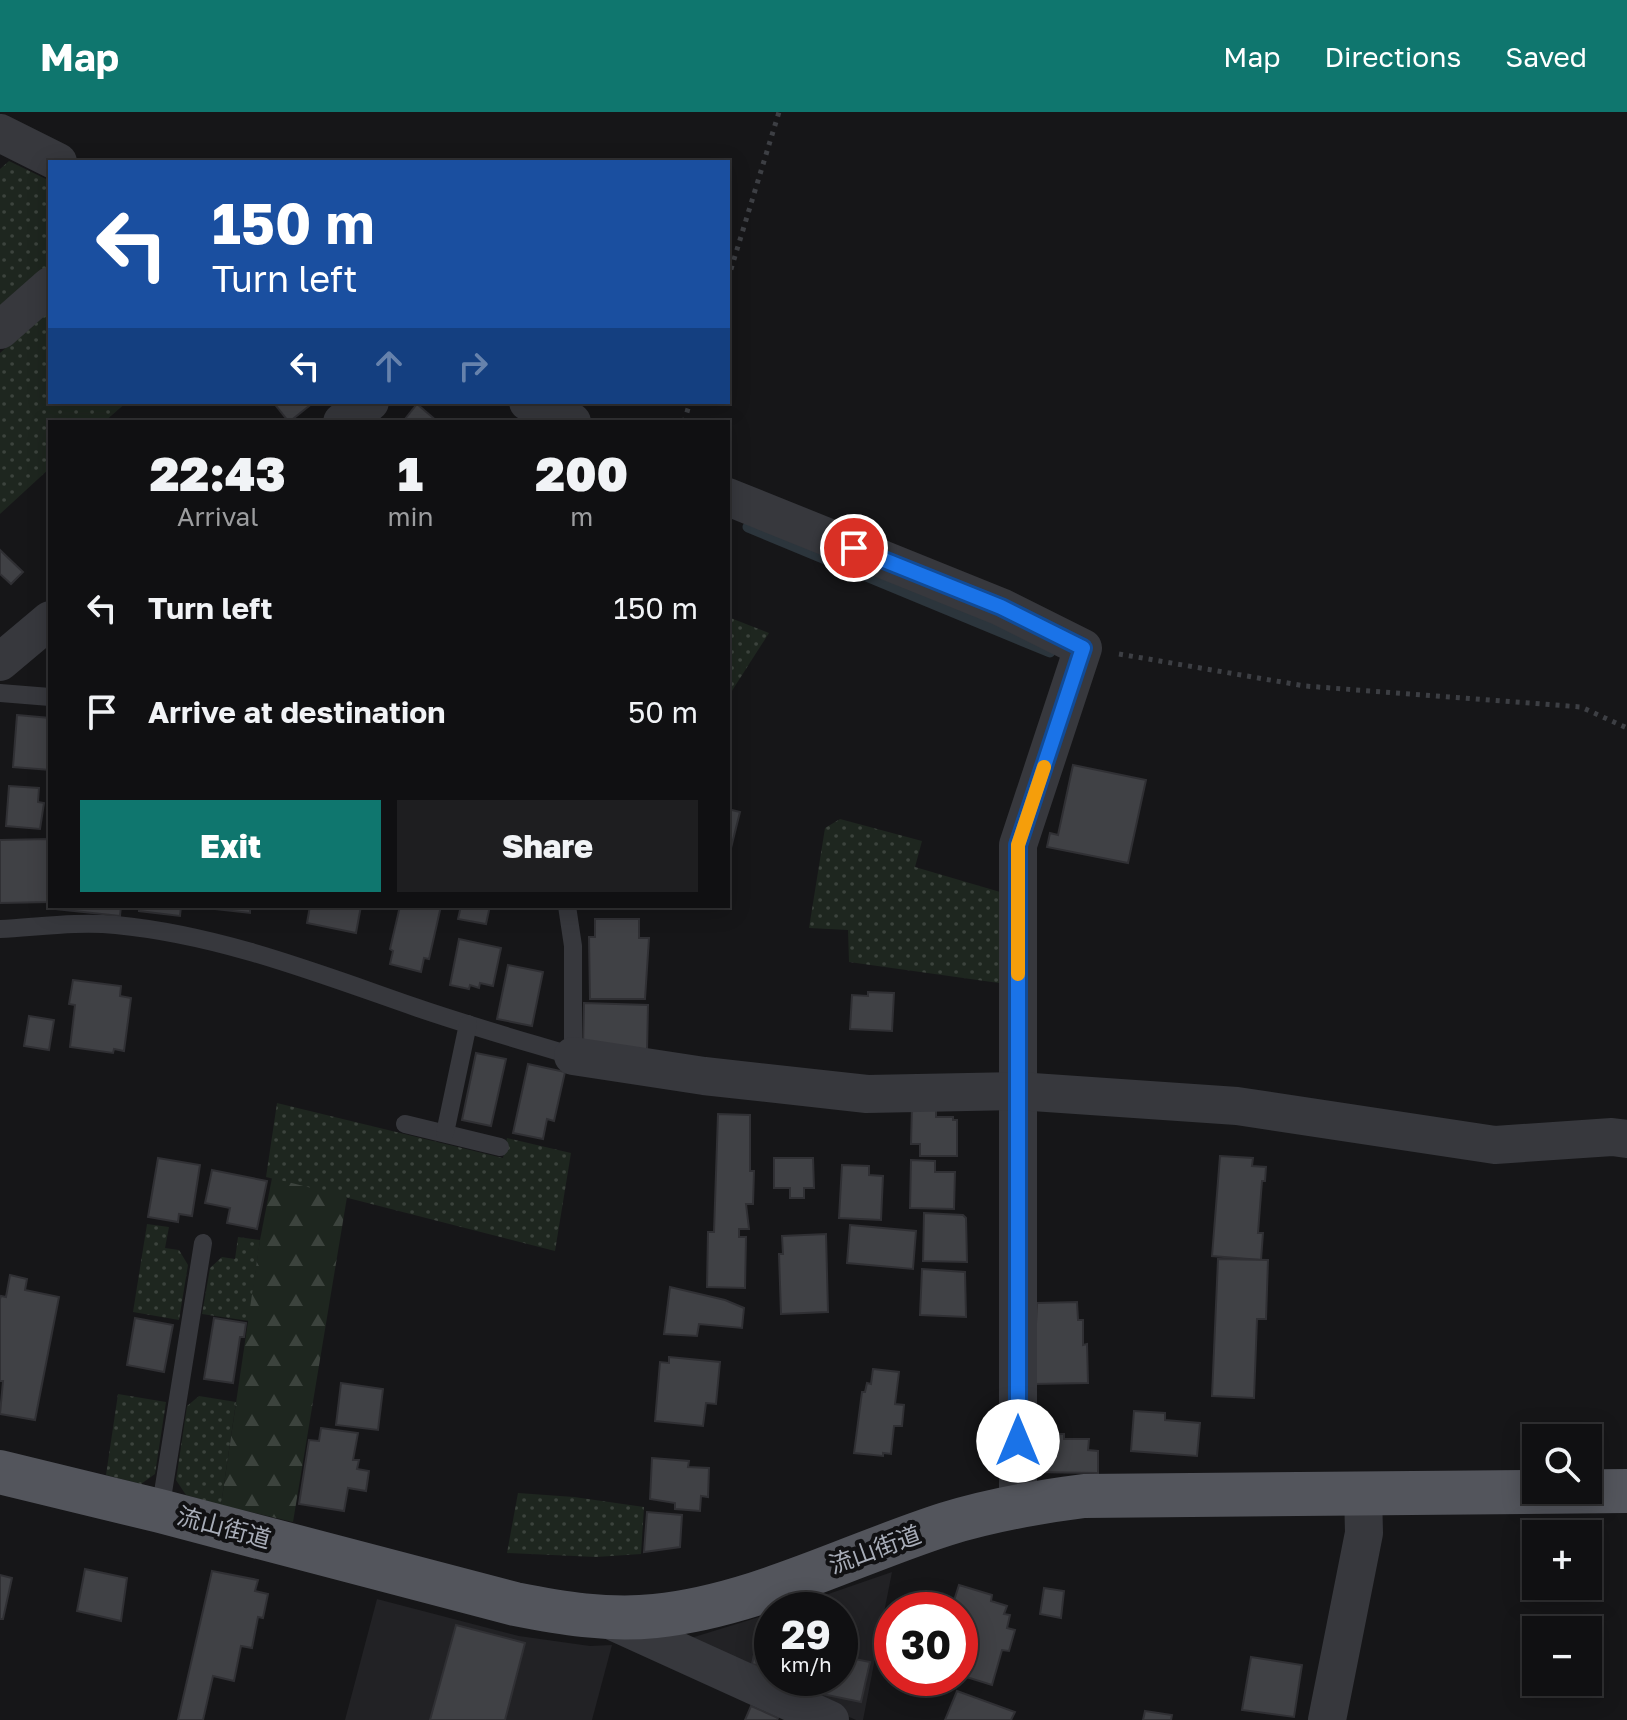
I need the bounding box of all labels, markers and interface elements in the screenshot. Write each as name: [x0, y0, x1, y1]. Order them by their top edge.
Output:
text: Map: [40, 34, 119, 79]
text: Map: [1223, 40, 1280, 73]
text: Directions: [1324, 40, 1461, 73]
text: Saved: [1505, 40, 1587, 73]
text: 150 m: [212, 189, 374, 256]
icon: left: [80, 192, 184, 296]
text: Turn left: [212, 257, 358, 300]
icon: left: [283, 344, 327, 388]
icon: ahead: [367, 344, 411, 388]
icon: right: [451, 344, 495, 388]
text: 22:43: [150, 444, 286, 502]
text: 1: [398, 444, 423, 502]
text: 200: [535, 444, 628, 502]
text: Arrival: [177, 501, 258, 532]
text: min: [388, 501, 433, 532]
text: m: [570, 501, 593, 532]
pin: [820, 514, 888, 582]
icon: arrive: [832, 526, 876, 570]
icon: left: [80, 586, 124, 630]
text: Turn left: [148, 590, 273, 626]
text: 150 m: [613, 590, 698, 626]
icon: arrive: [80, 690, 124, 734]
text: Arrive at destination: [148, 694, 445, 730]
text: 50 m: [628, 694, 698, 730]
button: Exit: [80, 800, 381, 892]
button: Share: [397, 800, 698, 892]
position arrow: [976, 1399, 1060, 1483]
map controls: [1522, 1424, 1602, 1696]
button: search: [1522, 1424, 1602, 1504]
street label: 流山街道: [174, 1500, 275, 1553]
street label: 流山街道: [824, 1519, 925, 1579]
button: +: [1522, 1520, 1602, 1600]
speed limit sign: 30: [874, 1592, 978, 1696]
text: 29: [781, 1610, 831, 1658]
button: −: [1522, 1616, 1602, 1696]
text: km/h: [781, 1652, 831, 1676]

